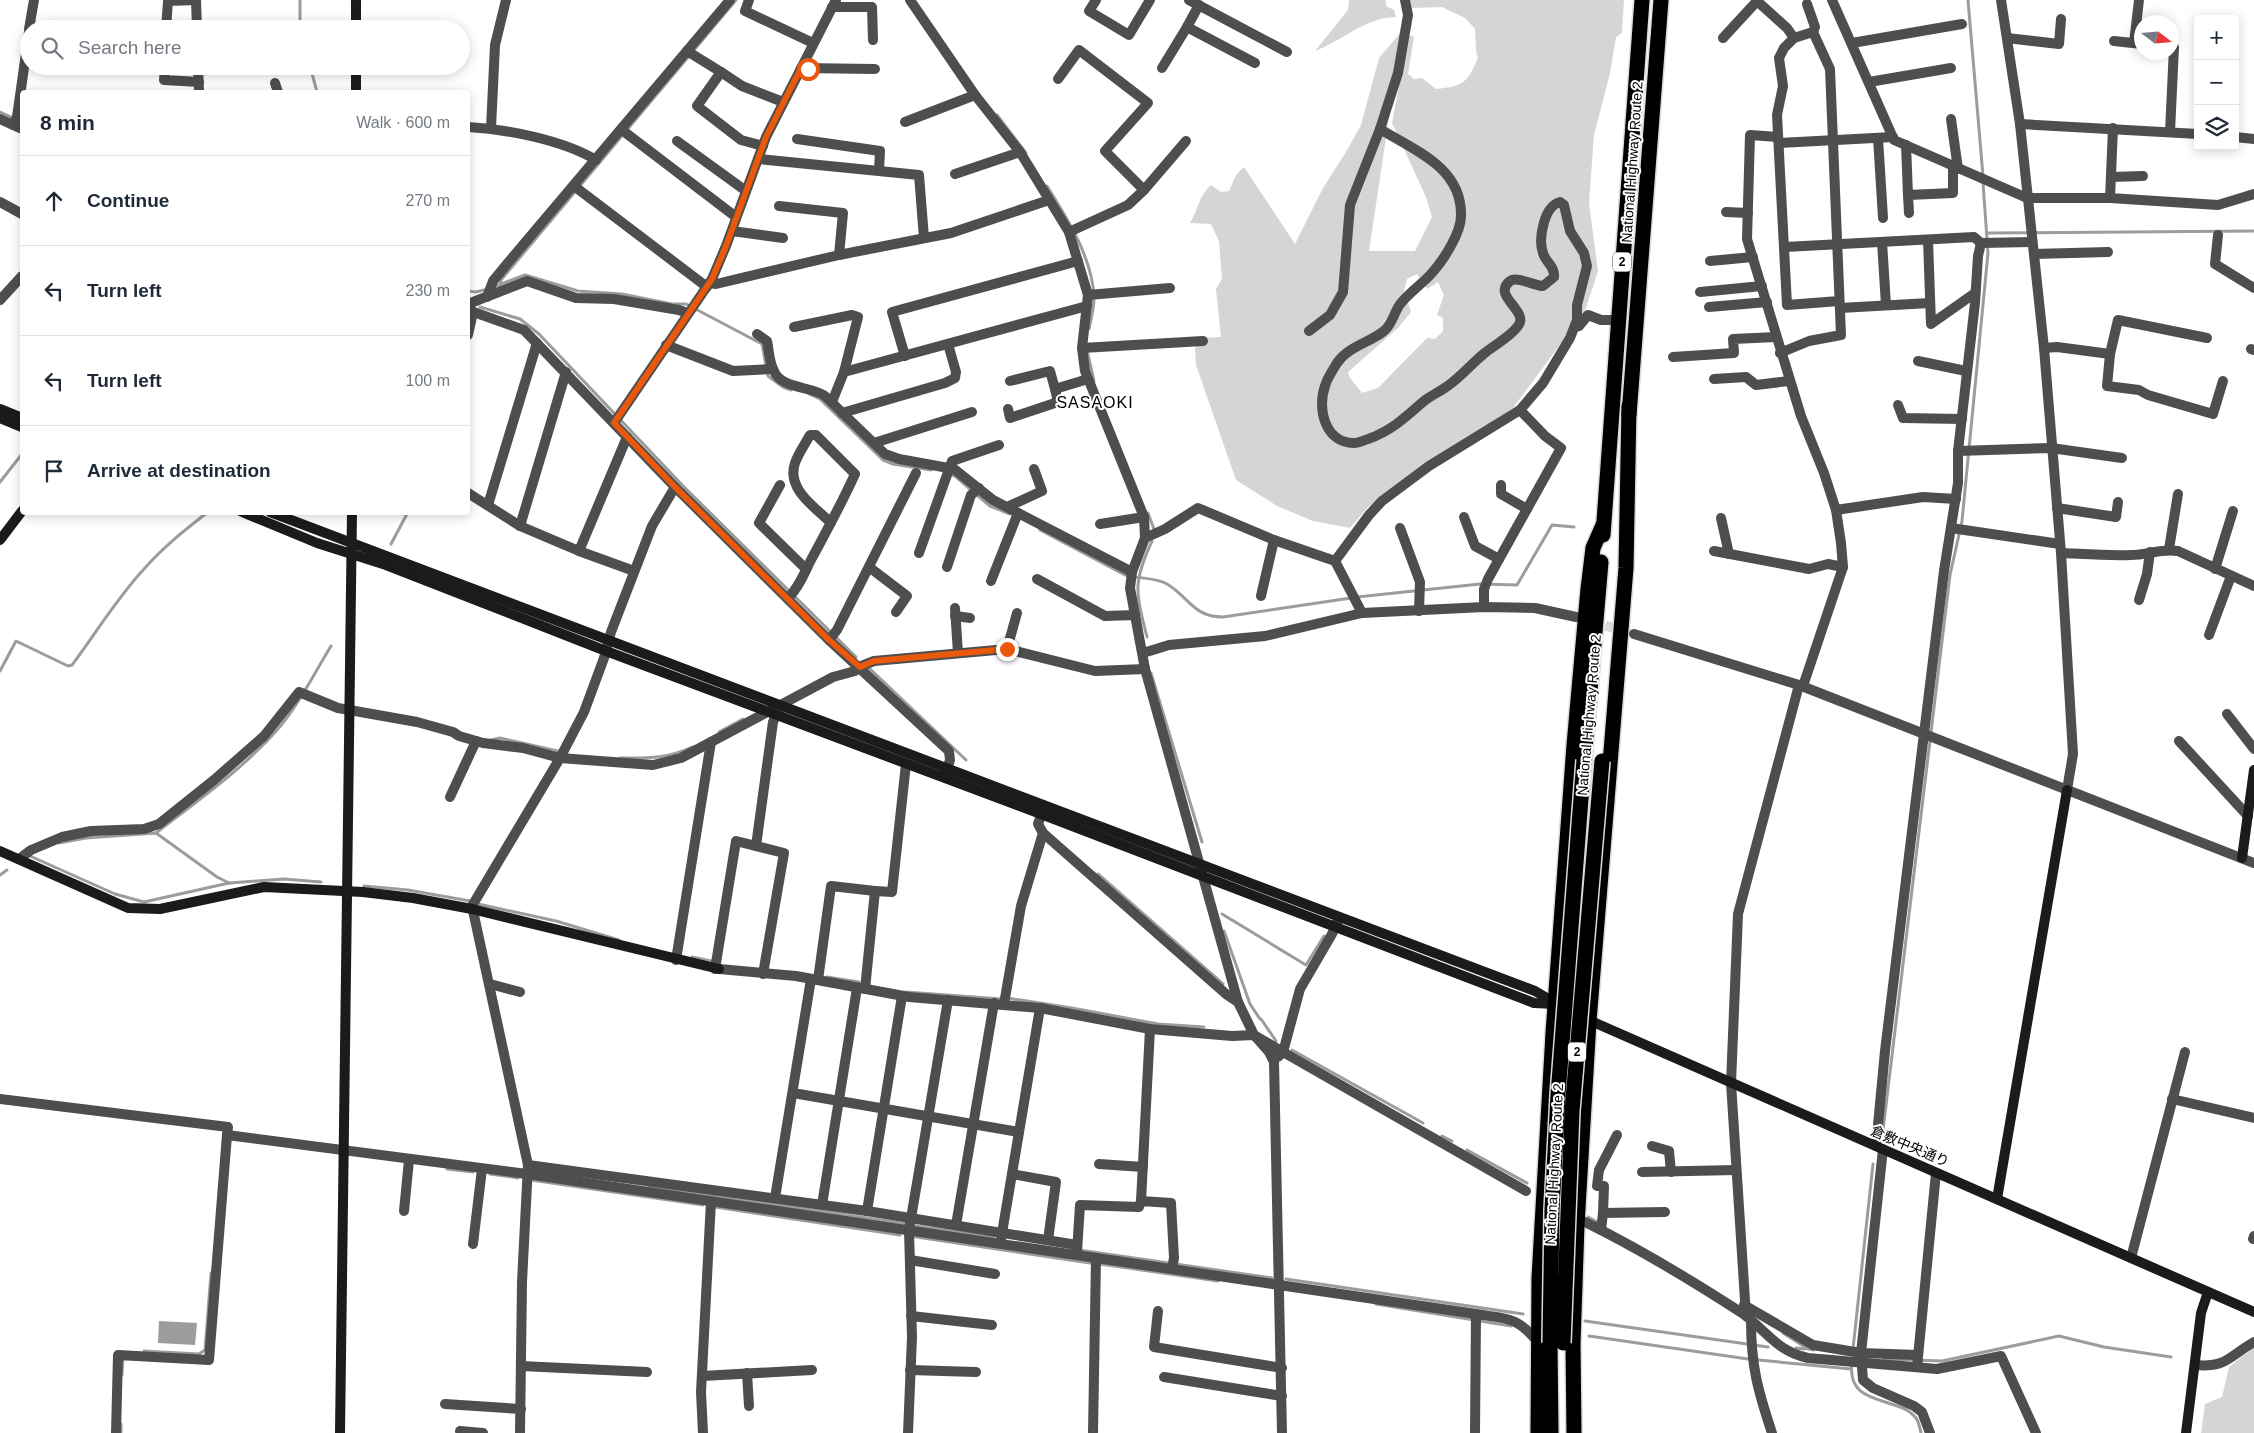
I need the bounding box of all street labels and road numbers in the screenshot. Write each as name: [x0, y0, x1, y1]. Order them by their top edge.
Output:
street label: National Highway Route 2: [1618, 80, 1646, 243]
road number: 2: [1613, 252, 1631, 272]
street label: National Highway Route 2: [1574, 633, 1604, 796]
road number: 2: [1568, 1042, 1586, 1062]
street label: National Highway Route 2: [1542, 1083, 1566, 1245]
street label: 倉敷中央通り: [1868, 1122, 1952, 1170]

